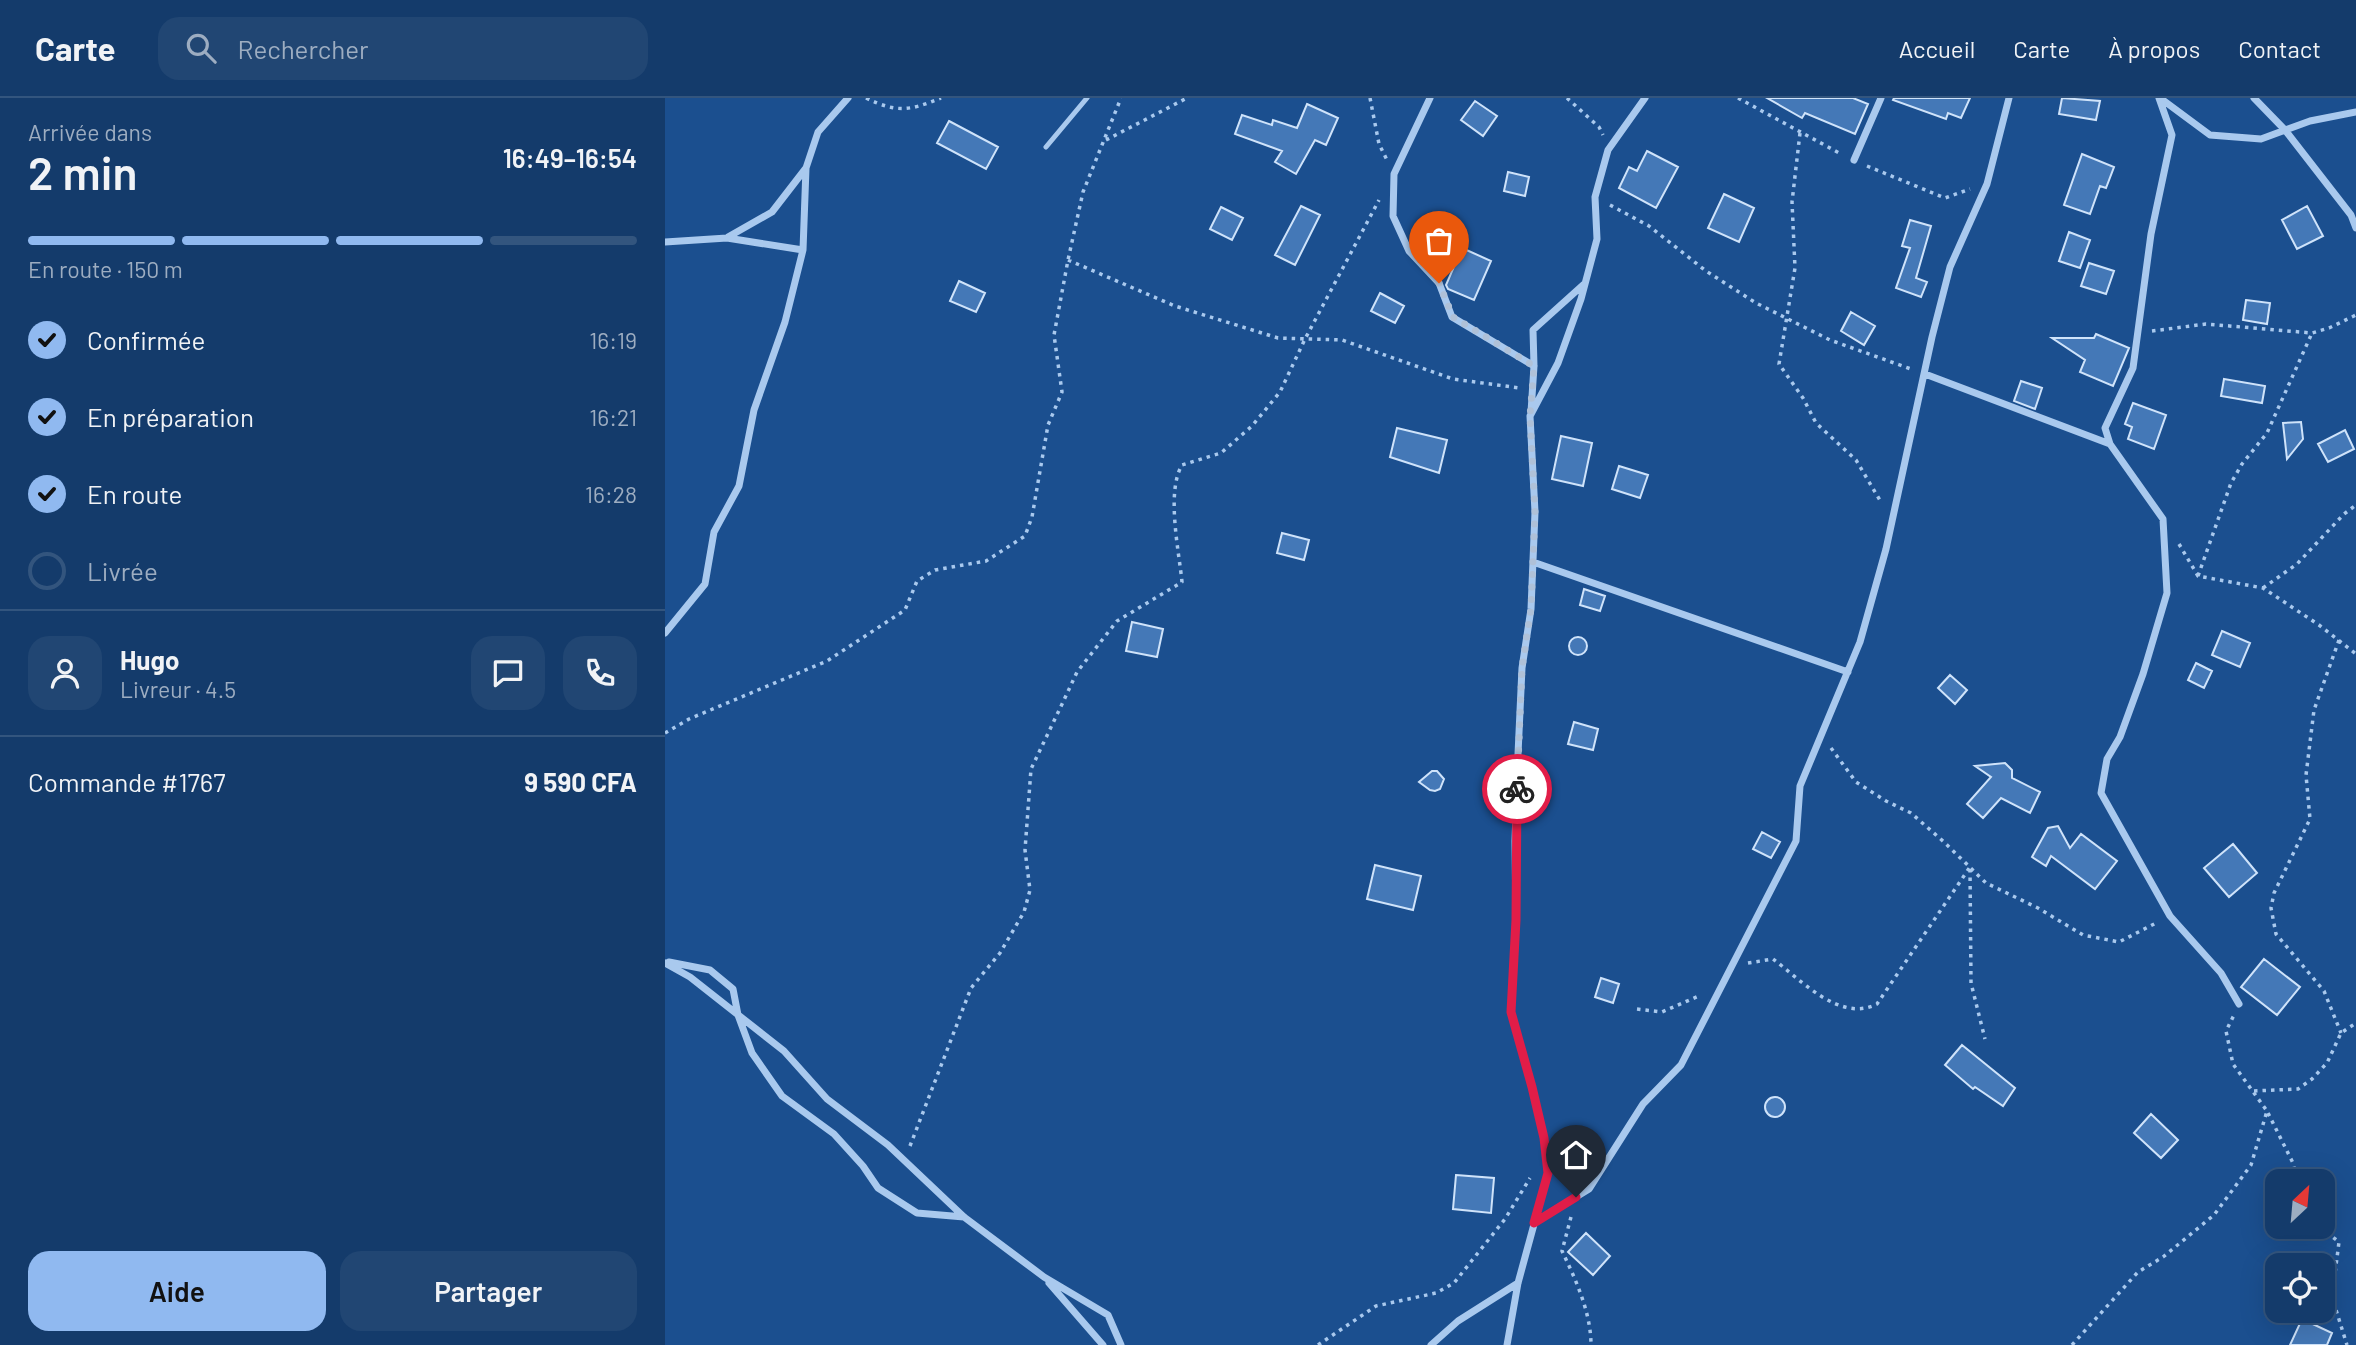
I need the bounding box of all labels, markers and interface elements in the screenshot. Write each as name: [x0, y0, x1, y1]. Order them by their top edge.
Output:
search box: [158, 17, 648, 80]
text: Carte: [35, 28, 116, 68]
icon: search: [182, 29, 220, 67]
text: Rechercher: [238, 33, 368, 64]
text: Accueil: [1899, 34, 1975, 63]
text: Carte: [2013, 34, 2070, 63]
text: À propos: [2108, 34, 2200, 63]
text: Contact: [2238, 34, 2321, 63]
text: Arrivée dans: [28, 118, 152, 146]
text: 16:49–16:54: [503, 142, 637, 173]
text: 2 min: [28, 144, 137, 199]
pin: [1409, 211, 1469, 283]
icon: bag: [1420, 222, 1458, 260]
text: En route · 150 m: [28, 255, 183, 283]
icon: check: [28, 321, 66, 359]
text: Confirmée: [87, 324, 205, 355]
text: 16:19: [589, 326, 637, 354]
icon: check: [28, 398, 66, 436]
text: En préparation: [87, 401, 254, 432]
text: 16:21: [589, 403, 637, 431]
icon: check: [28, 475, 66, 513]
text: En route: [87, 478, 182, 509]
text: 16:28: [585, 480, 637, 508]
text: Livrée: [87, 555, 158, 586]
button: person: [28, 636, 102, 710]
button: chat: [471, 636, 545, 710]
button: phone: [563, 636, 637, 710]
text: Hugo: [120, 644, 179, 675]
text: Livreur · 4.5: [120, 675, 236, 703]
courier: [1482, 754, 1552, 824]
text: Commande #1767: [28, 766, 226, 797]
text: 9 590 CFA: [524, 766, 637, 797]
icon: bike: [1498, 770, 1536, 808]
pin: [1546, 1125, 1606, 1197]
icon: home: [1557, 1136, 1595, 1174]
north arrow: [2265, 1169, 2335, 1239]
map controls: [2265, 1169, 2335, 1323]
button: Aide: [28, 1251, 326, 1331]
button: Partager: [340, 1251, 637, 1331]
button: locate: [2265, 1253, 2335, 1323]

